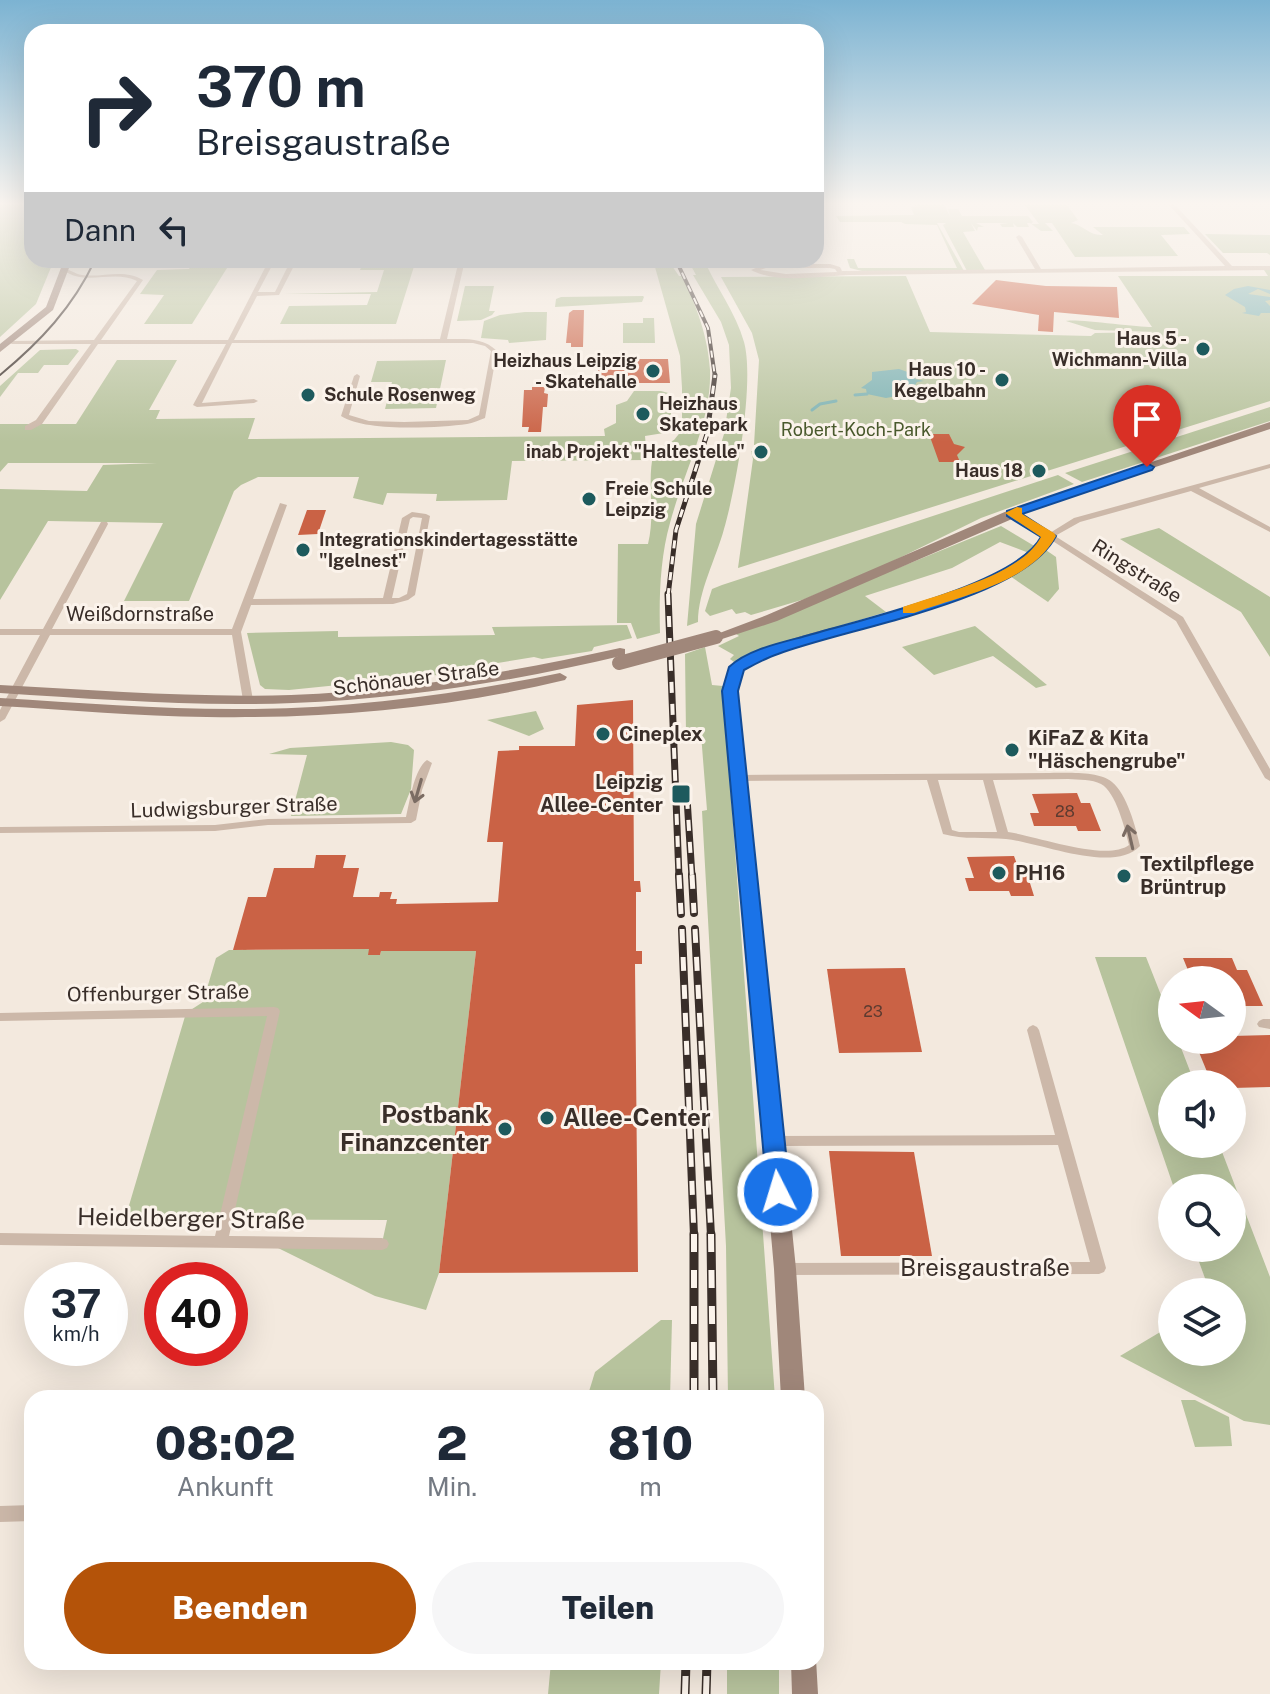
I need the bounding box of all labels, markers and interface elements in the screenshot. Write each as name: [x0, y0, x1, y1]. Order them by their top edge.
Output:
text: 370 m: [196, 54, 366, 120]
icon: right: [64, 56, 168, 160]
text: Breisgaustraße: [196, 121, 451, 163]
icon: left: [152, 208, 196, 252]
text: Dann: [64, 212, 136, 248]
place label: Haus 5 - Wichmann-Villa: [1052, 328, 1187, 370]
marker: Haus 5 - Wichmann-Villa: [1194, 340, 1212, 358]
place label: Heizhaus Leipzig - Skatehalle: [493, 350, 637, 392]
place label: Haus 10 - Kegelbahn: [894, 359, 986, 401]
marker: Heizhaus Leipzig - Skatehalle: [644, 362, 662, 380]
marker: Haus 10 - Kegelbahn: [993, 371, 1011, 389]
place label: Schule Rosenweg: [324, 384, 476, 405]
pin: [1113, 385, 1181, 467]
marker: Schule Rosenweg: [299, 386, 317, 404]
place label: Heizhaus Skatepark: [659, 393, 749, 435]
icon: arrive: [1125, 397, 1169, 441]
marker: Heizhaus Skatepark: [634, 405, 652, 423]
park label: Robert-Koch-Park: [781, 419, 931, 440]
place label: inab Projekt "Haltestelle": [526, 441, 745, 462]
marker: inab Projekt "Haltestelle": [752, 443, 770, 461]
place label: Haus 18: [955, 460, 1023, 481]
marker: Haus 18: [1030, 462, 1048, 480]
place label: Freie Schule Leipzig: [605, 478, 712, 520]
marker: Freie Schule Leipzig: [580, 490, 598, 508]
place label: Integrationskindertagesstätte "Igelnest": [319, 529, 578, 571]
street label: Ringstraße: [1088, 534, 1186, 608]
marker: Integrationskindertagesstätte "Igelnest": [294, 541, 312, 559]
street label: Weißdornstraße: [66, 602, 214, 626]
street label: Schönauer Straße: [331, 656, 501, 700]
place label: Cineplex: [619, 722, 703, 746]
marker: Cineplex: [594, 725, 612, 743]
place label: KiFaZ & Kita "Häschengrube": [1028, 726, 1186, 773]
marker: KiFaZ & Kita "Häschengrube": [1003, 741, 1021, 759]
place label: Leipzig Allee-Center: [540, 770, 663, 817]
one-way arrow: [410, 778, 424, 803]
marker: Leipzig Allee-Center: [670, 783, 692, 805]
street label: Ludwigsburger Straße: [130, 791, 338, 823]
house number: 28: [1055, 802, 1075, 821]
one-way arrow: [1122, 824, 1137, 850]
place label: Textilpflege Brüntrup: [1140, 852, 1254, 899]
place label: PH16: [1015, 861, 1065, 885]
marker: PH16: [990, 864, 1008, 882]
marker: Textilpflege Brüntrup: [1115, 867, 1133, 885]
north arrow: [1158, 966, 1246, 1054]
map controls: [1158, 966, 1246, 1366]
street label: Offenburger Straße: [67, 979, 249, 1007]
house number: 23: [863, 1002, 883, 1021]
button: sound: [1158, 1070, 1246, 1158]
place label: Postbank Finanzcenter: [340, 1100, 489, 1156]
place label: Allee-Center: [563, 1103, 711, 1131]
marker: Allee-Center: [538, 1109, 556, 1127]
marker: Postbank Finanzcenter: [496, 1120, 514, 1138]
position arrow: [736, 1150, 820, 1234]
button: search: [1158, 1174, 1246, 1262]
street label: Heidelberger Straße: [77, 1202, 305, 1234]
street label: Breisgaustraße: [900, 1253, 1070, 1281]
speed limit sign: 40: [144, 1262, 248, 1366]
button: layers: [1158, 1278, 1246, 1366]
text: 37: [51, 1280, 101, 1327]
text: km/h: [52, 1322, 100, 1346]
text: 08:02: [155, 1414, 296, 1471]
text: 2: [436, 1414, 468, 1471]
text: 810: [608, 1414, 693, 1471]
text: Ankunft: [177, 1471, 274, 1502]
text: Min.: [427, 1471, 477, 1502]
text: m: [639, 1471, 662, 1502]
button: Beenden: [64, 1562, 416, 1654]
button: Teilen: [432, 1562, 784, 1654]

